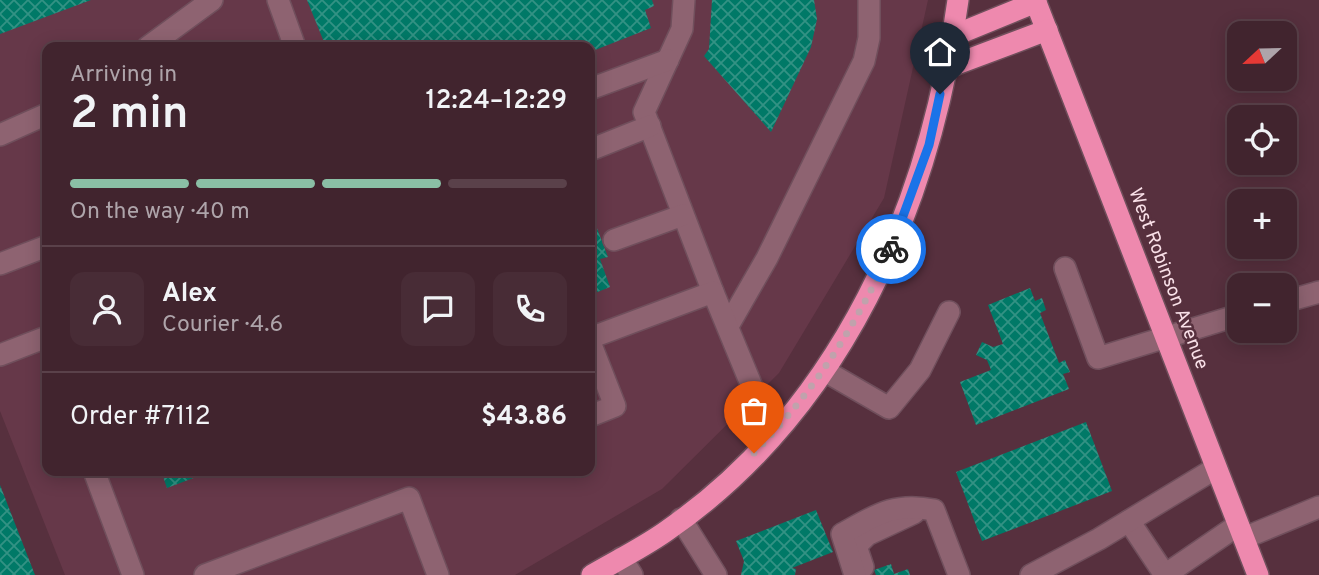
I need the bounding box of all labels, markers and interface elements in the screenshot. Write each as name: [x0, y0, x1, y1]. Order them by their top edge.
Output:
north arrow: [1227, 21, 1297, 91]
map controls: [1227, 21, 1297, 343]
pin: [910, 22, 970, 94]
icon: home: [921, 33, 959, 71]
text: Arriving in: [70, 61, 177, 90]
text: 12:24–12:29: [425, 85, 567, 118]
text: 2 min: [70, 86, 189, 145]
button: locate: [1227, 105, 1297, 175]
street label: West Robinson Avenue: [1122, 185, 1214, 373]
button: +: [1227, 189, 1297, 259]
text: On the way · 40 m: [70, 198, 250, 227]
courier: [856, 214, 926, 284]
icon: bike: [872, 230, 910, 268]
button: person: [70, 272, 144, 346]
button: chat: [401, 272, 475, 346]
button: phone: [493, 272, 567, 346]
button: −: [1227, 273, 1297, 343]
text: Alex: [162, 278, 217, 311]
text: Courier · 4.6: [162, 311, 283, 340]
pin: [724, 381, 784, 453]
icon: bag: [735, 392, 773, 430]
text: Order #7112: [70, 401, 211, 434]
text: $43.86: [481, 401, 567, 434]

